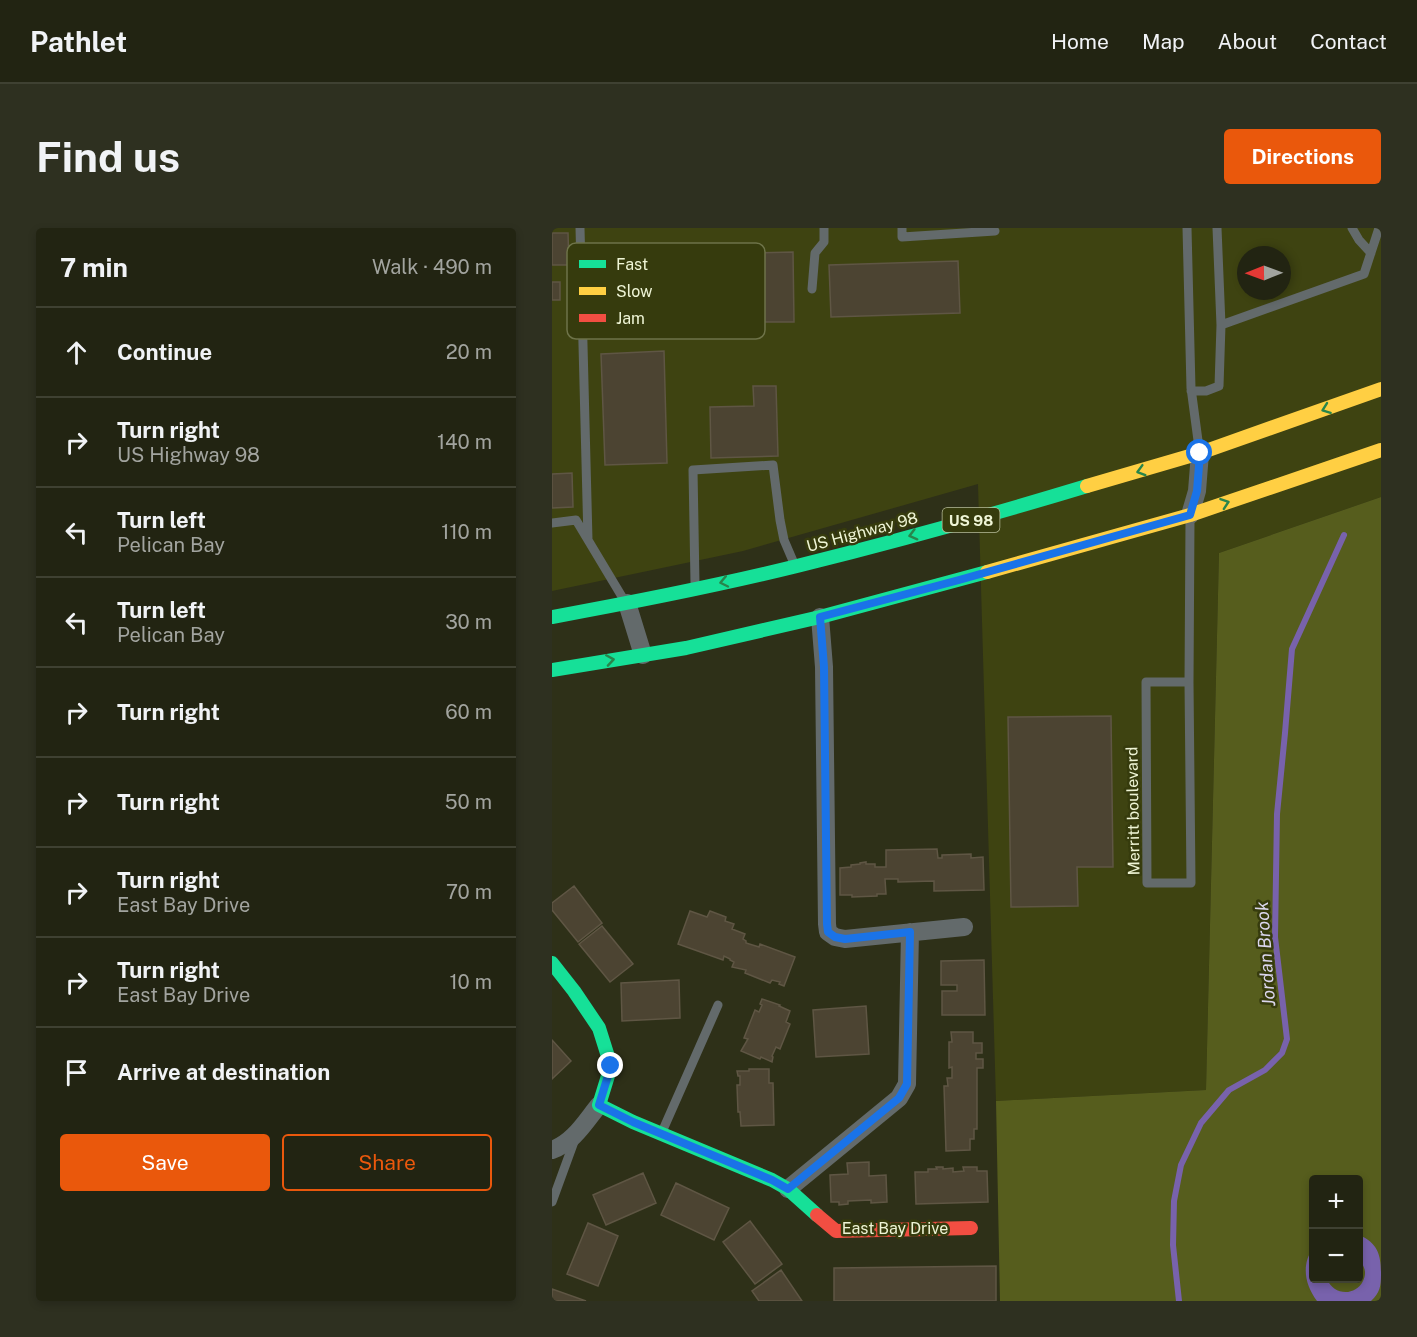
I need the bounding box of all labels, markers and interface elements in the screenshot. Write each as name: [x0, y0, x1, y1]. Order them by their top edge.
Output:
text: Pathlet: [30, 25, 127, 58]
text: Home: [1051, 29, 1109, 54]
text: Map: [1142, 29, 1185, 54]
text: About: [1218, 29, 1277, 54]
text: Contact: [1310, 29, 1387, 54]
button: Directions: [1224, 129, 1381, 184]
text: Find us: [36, 132, 180, 181]
legend: [567, 243, 765, 339]
north arrow: [1237, 246, 1291, 300]
text: 7 min: [60, 252, 128, 283]
text: Walk · 490 m: [372, 255, 492, 279]
text: Fast: [616, 255, 648, 274]
text: Slow: [616, 282, 653, 301]
text: Jam: [616, 309, 645, 328]
icon: ahead: [60, 336, 93, 369]
text: Continue: [117, 339, 212, 365]
text: 20 m: [446, 340, 492, 364]
one-way arrow: [1321, 402, 1332, 415]
text: Turn right: [117, 417, 220, 443]
icon: right: [60, 426, 93, 459]
text: 140 m: [437, 430, 492, 454]
route start: [1186, 439, 1212, 465]
text: US Highway 98: [117, 443, 260, 467]
one-way arrow: [1136, 464, 1147, 476]
one-way arrow: [1219, 498, 1230, 510]
text: Turn left: [117, 507, 206, 533]
street label: US Highway 98: [804, 508, 920, 556]
road number: US 98: [942, 508, 1000, 532]
icon: left: [60, 516, 93, 549]
text: 110 m: [441, 520, 492, 544]
one-way arrow: [908, 528, 919, 540]
text: Pelican Bay: [117, 533, 225, 557]
one-way arrow: [719, 575, 729, 588]
text: Turn left: [117, 597, 206, 623]
icon: left: [60, 606, 93, 639]
text: 30 m: [445, 610, 492, 634]
text: Pelican Bay: [117, 623, 225, 647]
one-way arrow: [605, 655, 614, 667]
icon: right: [60, 696, 93, 729]
text: Turn right: [117, 699, 220, 725]
text: 60 m: [445, 700, 492, 724]
street label: Merritt boulevard: [1122, 746, 1144, 876]
icon: right: [60, 786, 93, 819]
text: Turn right: [117, 789, 220, 815]
text: 50 m: [445, 790, 492, 814]
text: Turn right: [117, 867, 220, 893]
icon: right: [60, 876, 93, 909]
text: 70 m: [446, 880, 492, 904]
text: East Bay Drive: [117, 893, 250, 917]
water label: Jordan Brook: [1251, 901, 1279, 1007]
text: Turn right: [117, 957, 220, 983]
icon: right: [60, 966, 93, 999]
text: 10 m: [449, 970, 492, 994]
text: East Bay Drive: [117, 983, 250, 1007]
route end: [597, 1052, 623, 1078]
icon: arrive: [60, 1056, 93, 1089]
text: Arrive at destination: [117, 1059, 330, 1085]
button: Save: [60, 1134, 270, 1191]
button: Share: [282, 1134, 492, 1191]
map controls: [1309, 1175, 1363, 1283]
button: +: [1309, 1175, 1363, 1229]
street label: East Bay Drive: [842, 1219, 948, 1238]
button: −: [1309, 1229, 1363, 1283]

